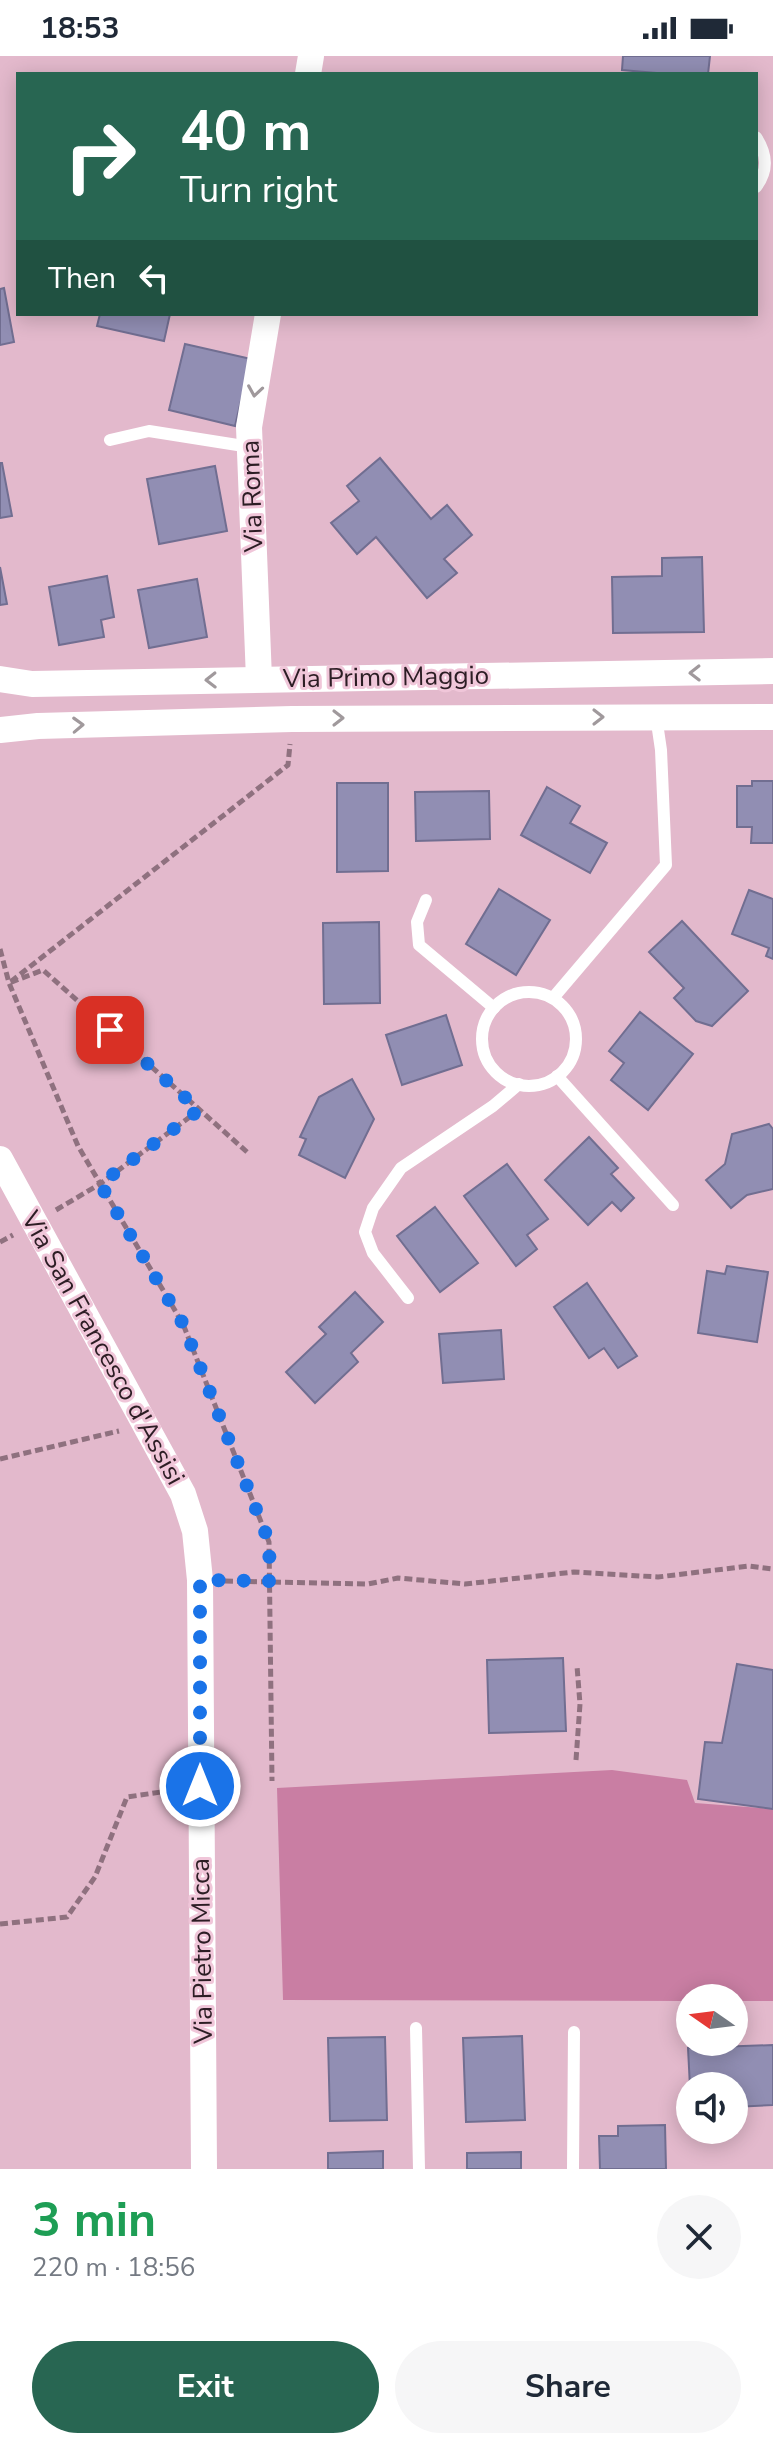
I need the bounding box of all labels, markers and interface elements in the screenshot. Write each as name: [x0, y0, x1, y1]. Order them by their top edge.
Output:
text: 18:53: [40, 8, 119, 49]
text: 40 m: [180, 93, 311, 170]
icon: right: [48, 104, 152, 208]
text: Turn right: [180, 166, 337, 215]
icon: left: [132, 256, 176, 300]
text: Then: [48, 258, 116, 299]
one-way arrow: [247, 384, 264, 398]
street label: Via Roma: [233, 439, 271, 554]
street label: Via Primo Maggio: [282, 658, 489, 696]
one-way arrow: [688, 664, 701, 681]
one-way arrow: [204, 672, 217, 689]
one-way arrow: [592, 708, 605, 726]
one-way arrow: [332, 709, 345, 727]
one-way arrow: [72, 716, 85, 733]
pin: [76, 996, 144, 1064]
icon: arrive: [88, 1008, 132, 1052]
street label: Via San Francesco d'Assisi: [13, 1204, 193, 1491]
position arrow: [158, 1744, 242, 1828]
street label: Via Pietro Micca: [183, 1858, 221, 2045]
north arrow: [676, 1984, 748, 2056]
map controls: [676, 1984, 748, 2144]
button: sound: [676, 2072, 748, 2144]
text: 3 min: [32, 2187, 156, 2253]
button: close: [657, 2195, 741, 2279]
text: 220 m · 18:56: [32, 2250, 195, 2285]
button: Exit: [32, 2341, 379, 2433]
button: Share: [395, 2341, 741, 2433]

